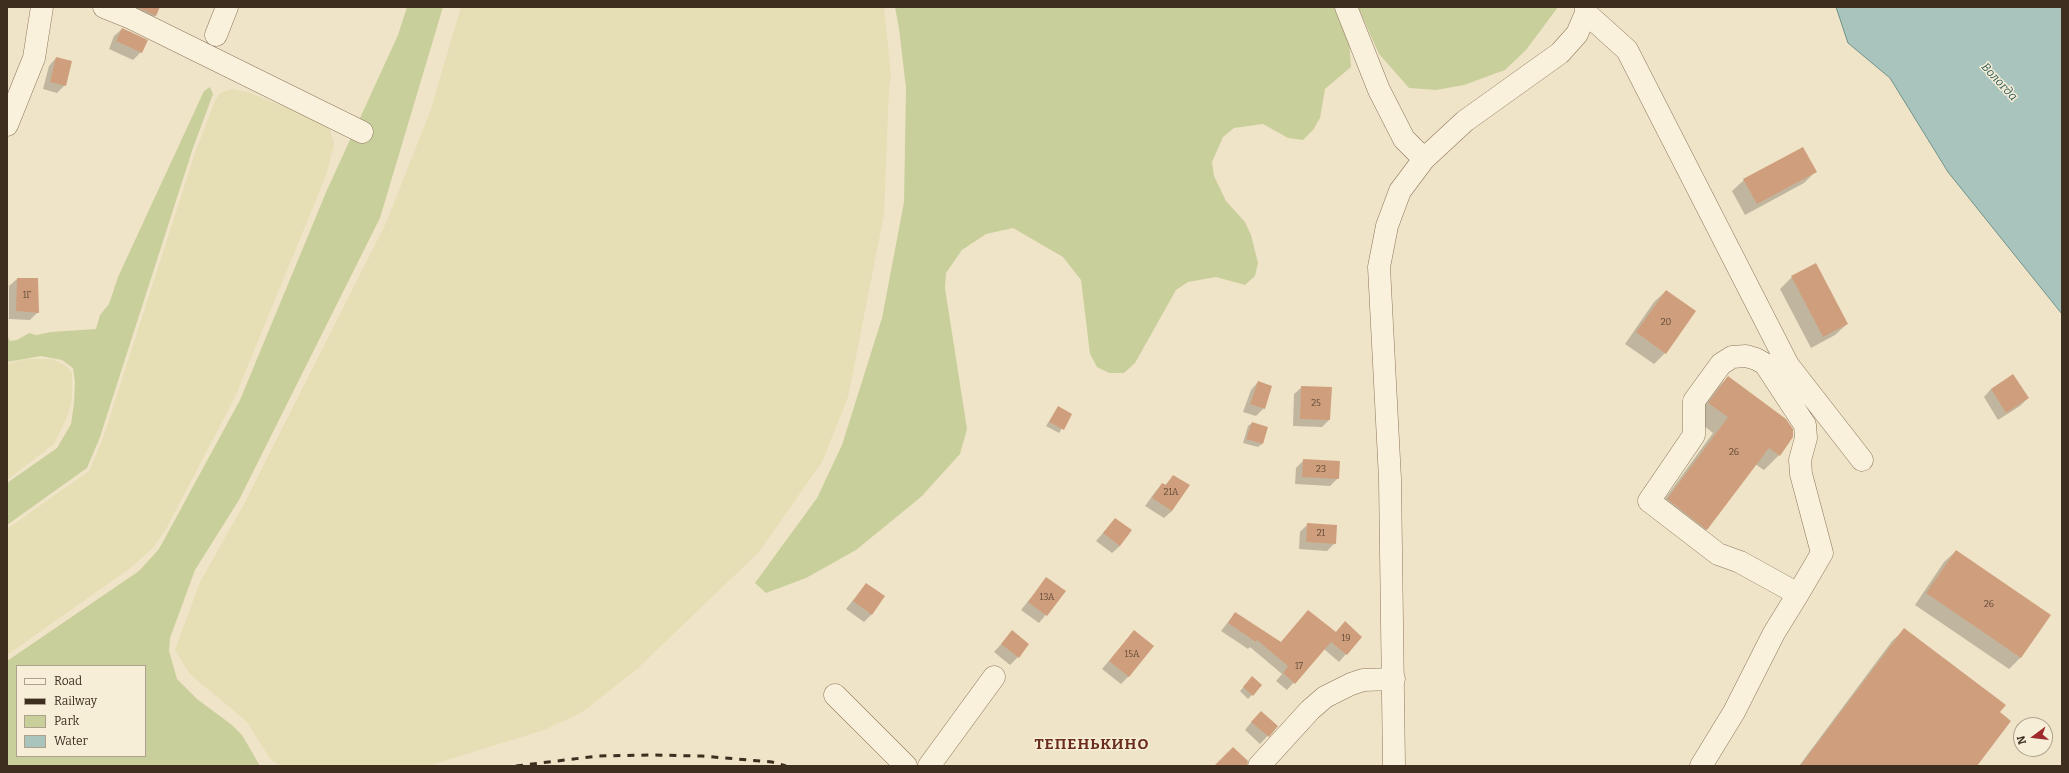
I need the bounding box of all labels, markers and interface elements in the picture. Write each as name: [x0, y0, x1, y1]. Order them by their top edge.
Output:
water label: Вологда: [1978, 60, 2020, 104]
house number: 1Г: [23, 290, 31, 300]
house number: 20: [1661, 317, 1671, 327]
house number: 25: [1311, 398, 1321, 408]
house number: 26: [1729, 447, 1739, 457]
house number: 23: [1316, 464, 1326, 474]
house number: 21А: [1164, 487, 1178, 497]
house number: 21: [1317, 528, 1325, 538]
house number: 13А: [1040, 592, 1054, 602]
house number: 26: [1984, 599, 1994, 609]
house number: 19: [1342, 633, 1350, 643]
house number: 15А: [1125, 649, 1139, 659]
house number: 17: [1295, 661, 1303, 671]
legend: [16, 665, 146, 757]
text: Road: [54, 674, 82, 688]
text: Railway: [54, 694, 97, 708]
text: Park: [54, 714, 79, 728]
north arrow: [2013, 717, 2053, 757]
text: Water: [54, 734, 88, 748]
text: N: [2015, 734, 2029, 746]
district label: ТЕПЕНЬКИНО: [1035, 736, 1149, 754]

